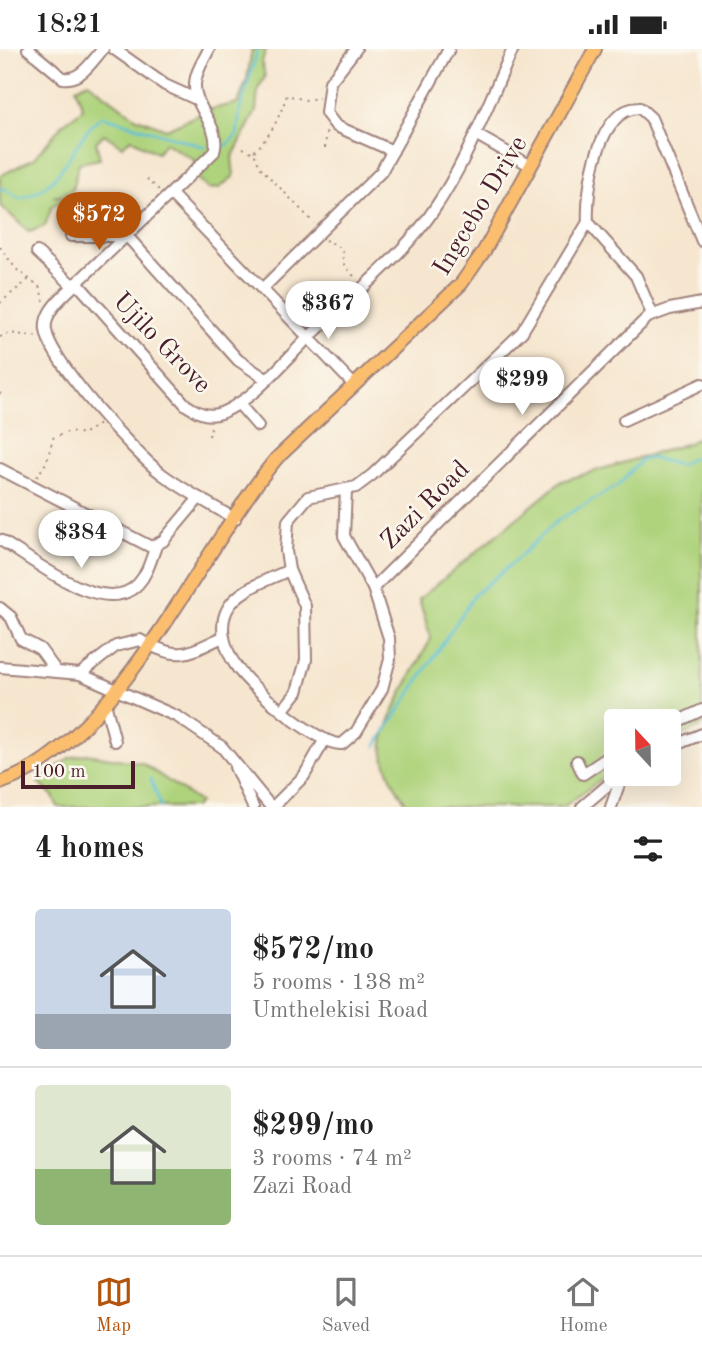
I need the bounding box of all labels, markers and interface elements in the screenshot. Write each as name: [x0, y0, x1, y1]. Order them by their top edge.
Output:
text: 18:21: [35, 12, 103, 38]
street label: Ingcebo Drive: [429, 132, 532, 280]
pin: $572: [58, 193, 140, 252]
text: $572: [72, 203, 126, 226]
pin: $367: [287, 281, 369, 341]
street label: Ujilo Grove: [108, 288, 216, 399]
text: $367: [301, 292, 355, 315]
pin: $299: [481, 357, 563, 417]
text: $299: [495, 368, 549, 391]
street label: Zazi Road: [376, 456, 475, 555]
pin: $384: [40, 511, 122, 570]
text: $384: [54, 521, 108, 544]
north arrow: [604, 709, 681, 786]
map controls: [604, 709, 681, 786]
scale bar: [21, 758, 135, 790]
text: 100 m: [32, 763, 85, 782]
icon: filters: [629, 830, 667, 868]
text: 4 homes: [35, 834, 144, 864]
text: $572/mo: [252, 935, 374, 965]
icon: home: [91, 937, 175, 1021]
text: 5 rooms · 138 m²: [252, 971, 425, 994]
text: Umthelekisi Road: [252, 999, 428, 1022]
text: $299/mo: [252, 1111, 374, 1141]
icon: home: [91, 1113, 175, 1197]
text: 3 rooms · 74 m²: [252, 1147, 412, 1170]
text: Zazi Road: [252, 1175, 352, 1198]
tab: Map: [95, 1273, 133, 1338]
tab: Saved: [322, 1273, 370, 1338]
tab: Home: [559, 1273, 607, 1338]

